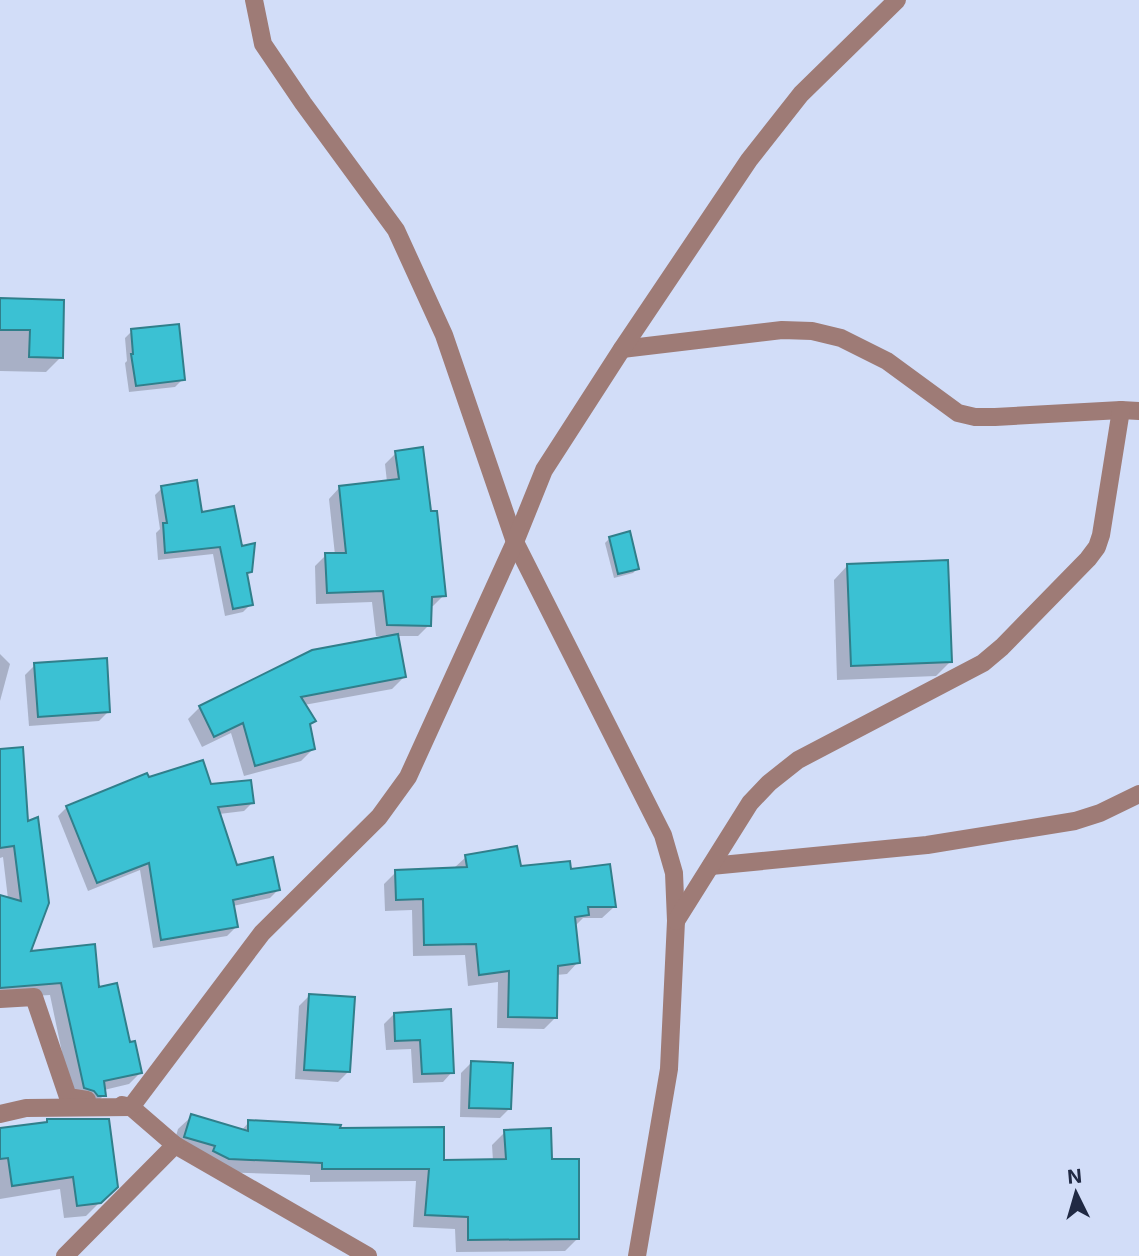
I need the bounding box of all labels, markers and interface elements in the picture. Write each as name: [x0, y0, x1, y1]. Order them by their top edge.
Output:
north arrow: [1041, 1158, 1111, 1228]
text: N: [1066, 1164, 1083, 1189]

